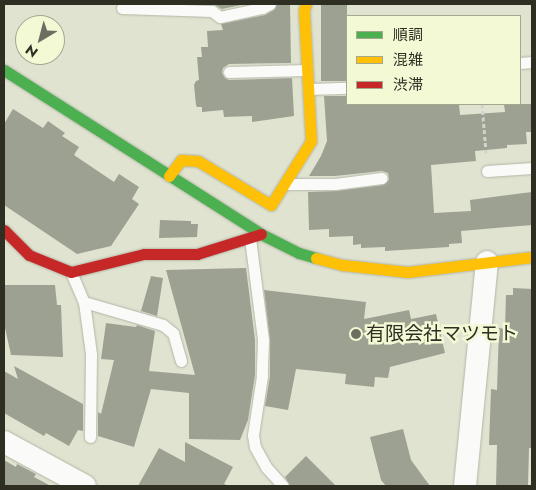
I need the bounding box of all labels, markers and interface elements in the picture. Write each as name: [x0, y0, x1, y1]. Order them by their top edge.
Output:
north arrow: [15, 15, 65, 65]
legend: [346, 15, 521, 105]
text: 順調: [393, 24, 423, 46]
text: N: [21, 40, 42, 63]
text: 混雑: [393, 49, 423, 71]
text: 渋滞: [393, 74, 423, 96]
place label: 有限会社マツモト: [366, 323, 518, 345]
marker: 有限会社マツモト: [350, 328, 362, 340]

